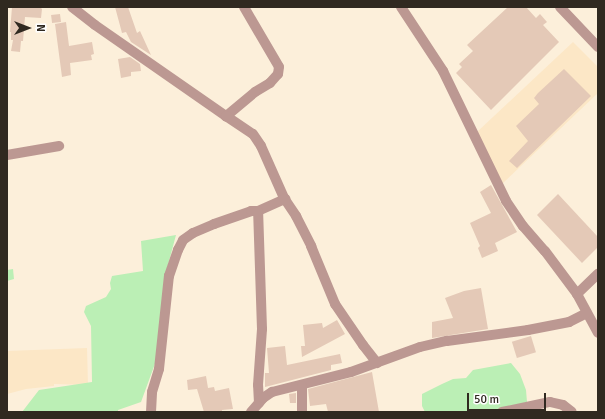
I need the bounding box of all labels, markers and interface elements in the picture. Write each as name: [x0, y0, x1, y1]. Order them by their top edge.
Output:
north arrow: [8, 8, 48, 48]
text: N: [34, 24, 47, 32]
scale bar: [469, 385, 548, 411]
text: 50 m: [474, 392, 499, 407]

